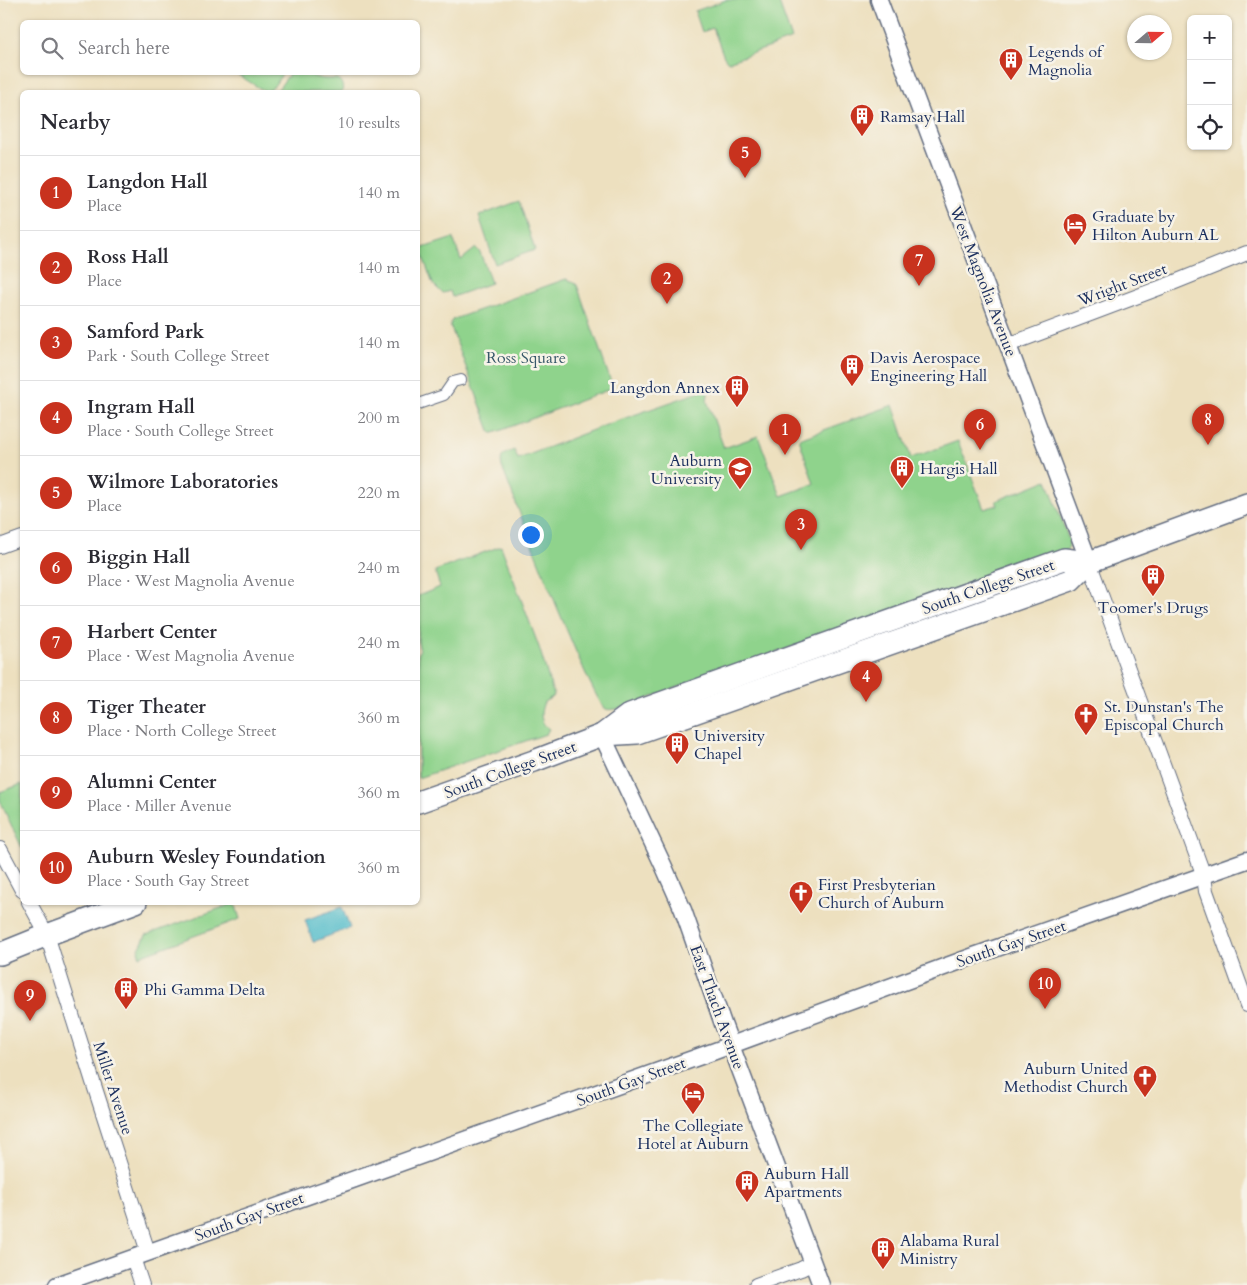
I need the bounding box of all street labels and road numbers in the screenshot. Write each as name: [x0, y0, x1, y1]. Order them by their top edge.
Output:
street label: West Magnolia Avenue: [944, 202, 1022, 360]
street label: Wright Street: [1074, 258, 1170, 312]
street label: South College Street: [919, 554, 1058, 620]
street label: South College Street: [441, 736, 579, 804]
street label: South Gay Street: [954, 915, 1069, 973]
street label: East Thach Avenue: [684, 942, 750, 1073]
street label: Miller Avenue: [88, 1039, 138, 1138]
street label: South Gay Street: [574, 1052, 689, 1112]
street label: South Gay Street: [192, 1187, 307, 1247]

